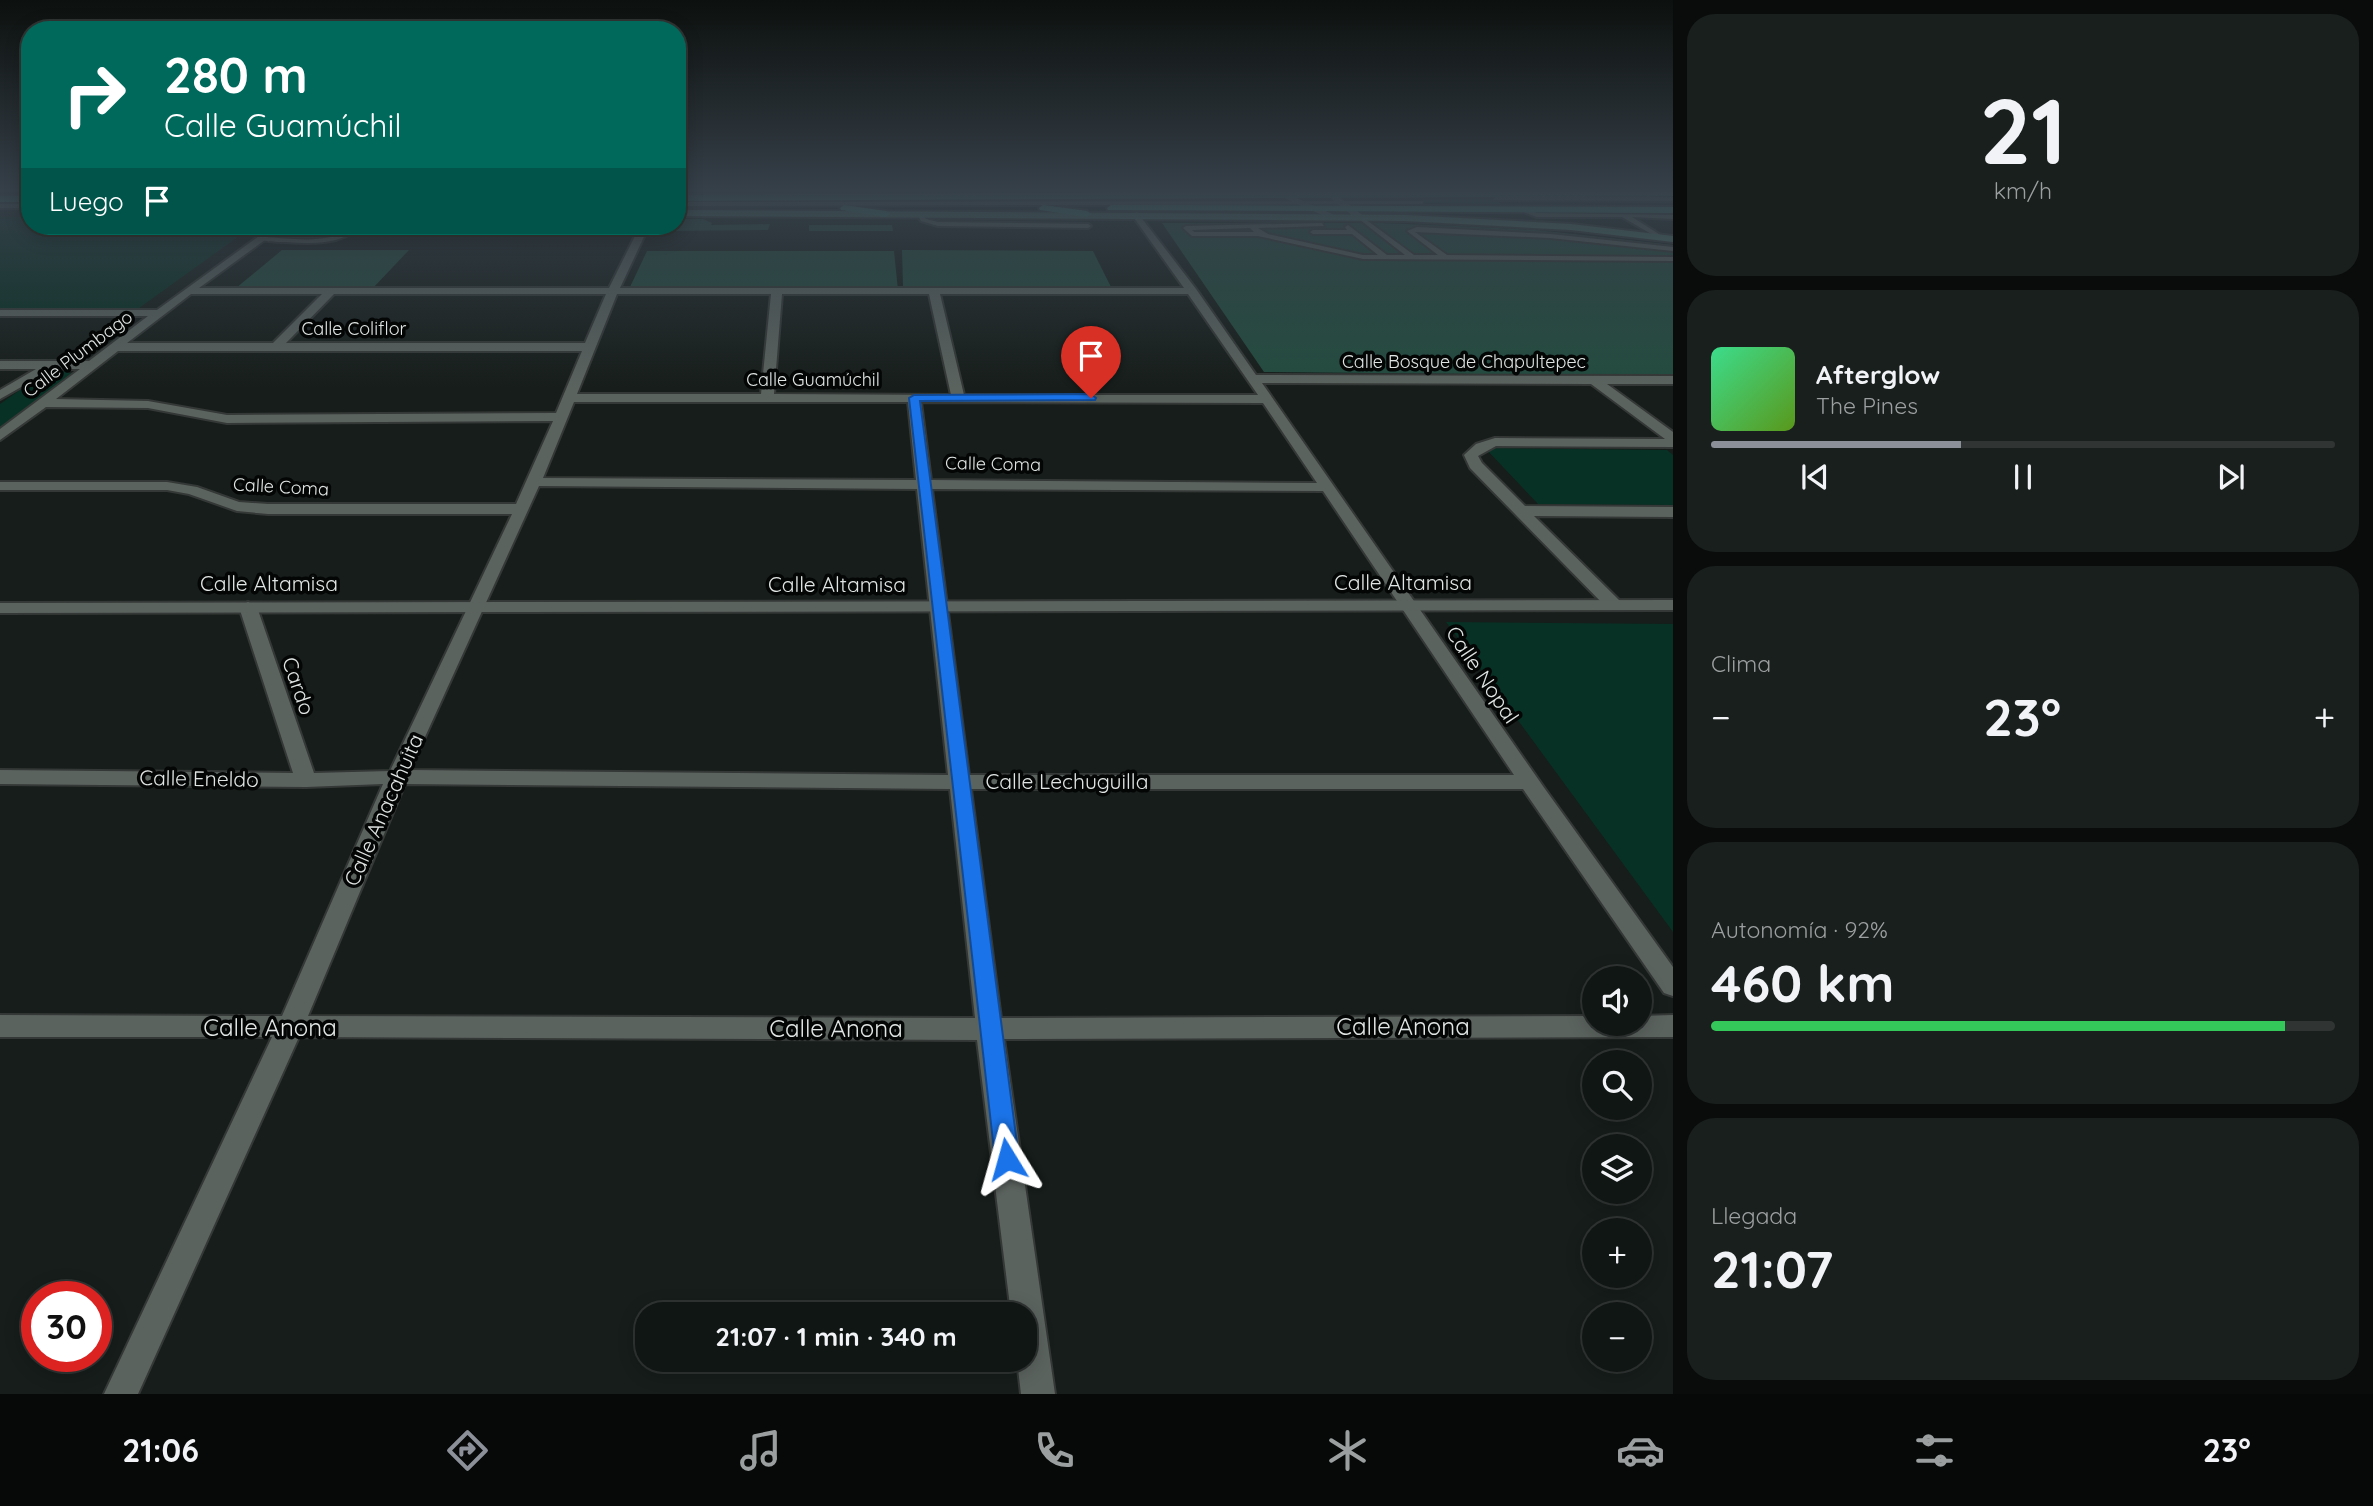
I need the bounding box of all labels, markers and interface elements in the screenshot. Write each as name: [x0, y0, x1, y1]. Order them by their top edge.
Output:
text: 280 m: [164, 44, 308, 105]
icon: right: [49, 49, 140, 140]
text: 21: [1979, 73, 2067, 187]
text: Calle Guamúchil: [164, 105, 402, 145]
text: km/h: [1994, 176, 2052, 205]
icon: arrive: [138, 182, 176, 220]
text: Luego: [49, 185, 124, 218]
street label: Calle Plumbago: [19, 305, 137, 402]
street label: Calle Coliflor: [302, 317, 406, 340]
pin: [1061, 326, 1121, 398]
icon: arrive: [1072, 337, 1110, 375]
street label: Calle Bosque de Chapultepec: [1342, 350, 1586, 373]
text: Afterglow: [1816, 358, 1940, 391]
street label: Calle Guamúchil: [746, 368, 880, 391]
text: The Pines: [1816, 391, 1918, 420]
street label: Calle Coma: [945, 451, 1041, 476]
icon: previous: [1796, 458, 1834, 496]
icon: pause: [2004, 458, 2042, 496]
icon: next: [2212, 458, 2250, 496]
street label: Calle Coma: [233, 473, 329, 500]
street label: Calle Altamisa: [1334, 569, 1472, 595]
street label: Calle Altamisa: [200, 570, 338, 596]
street label: Calle Altamisa: [768, 571, 906, 597]
street label: Calle Nopal: [1441, 621, 1525, 728]
text: Clima: [1711, 649, 1771, 678]
street label: Cardo: [277, 653, 321, 718]
text: 23°: [1983, 684, 2061, 749]
text: −: [1711, 693, 1731, 741]
text: +: [2314, 693, 2335, 741]
street label: Calle Anacahuita: [338, 730, 428, 890]
street label: Calle Eneldo: [139, 764, 259, 792]
street label: Calle Lechuguilla: [986, 768, 1148, 794]
text: Autonomía · 92%: [1711, 915, 1888, 944]
text: 460 km: [1711, 950, 1894, 1015]
map controls: [1582, 966, 1652, 1372]
button: sound: [1582, 966, 1652, 1036]
street label: Calle Anona: [1336, 1011, 1470, 1041]
street label: Calle Anona: [203, 1012, 337, 1042]
street label: Calle Anona: [769, 1013, 903, 1043]
button: search: [1582, 1050, 1652, 1120]
position arrow: [970, 1122, 1044, 1196]
button: layers: [1582, 1134, 1652, 1204]
text: Llegada: [1711, 1201, 1797, 1230]
button: +: [1582, 1218, 1652, 1288]
text: 21:07: [1711, 1236, 1833, 1301]
speed limit sign: 30: [21, 1281, 112, 1372]
button: −: [1582, 1302, 1652, 1372]
text: 21:07 · 1 min · 340 m: [715, 1320, 957, 1353]
icon: directions: [443, 1426, 492, 1475]
icon: music: [736, 1426, 785, 1475]
icon: phone: [1030, 1426, 1079, 1475]
icon: climate: [1323, 1426, 1372, 1475]
icon: car: [1616, 1426, 1665, 1475]
icon: filters: [1910, 1426, 1959, 1475]
text: 21:06: [122, 1430, 199, 1470]
text: 23°: [2203, 1430, 2251, 1470]

